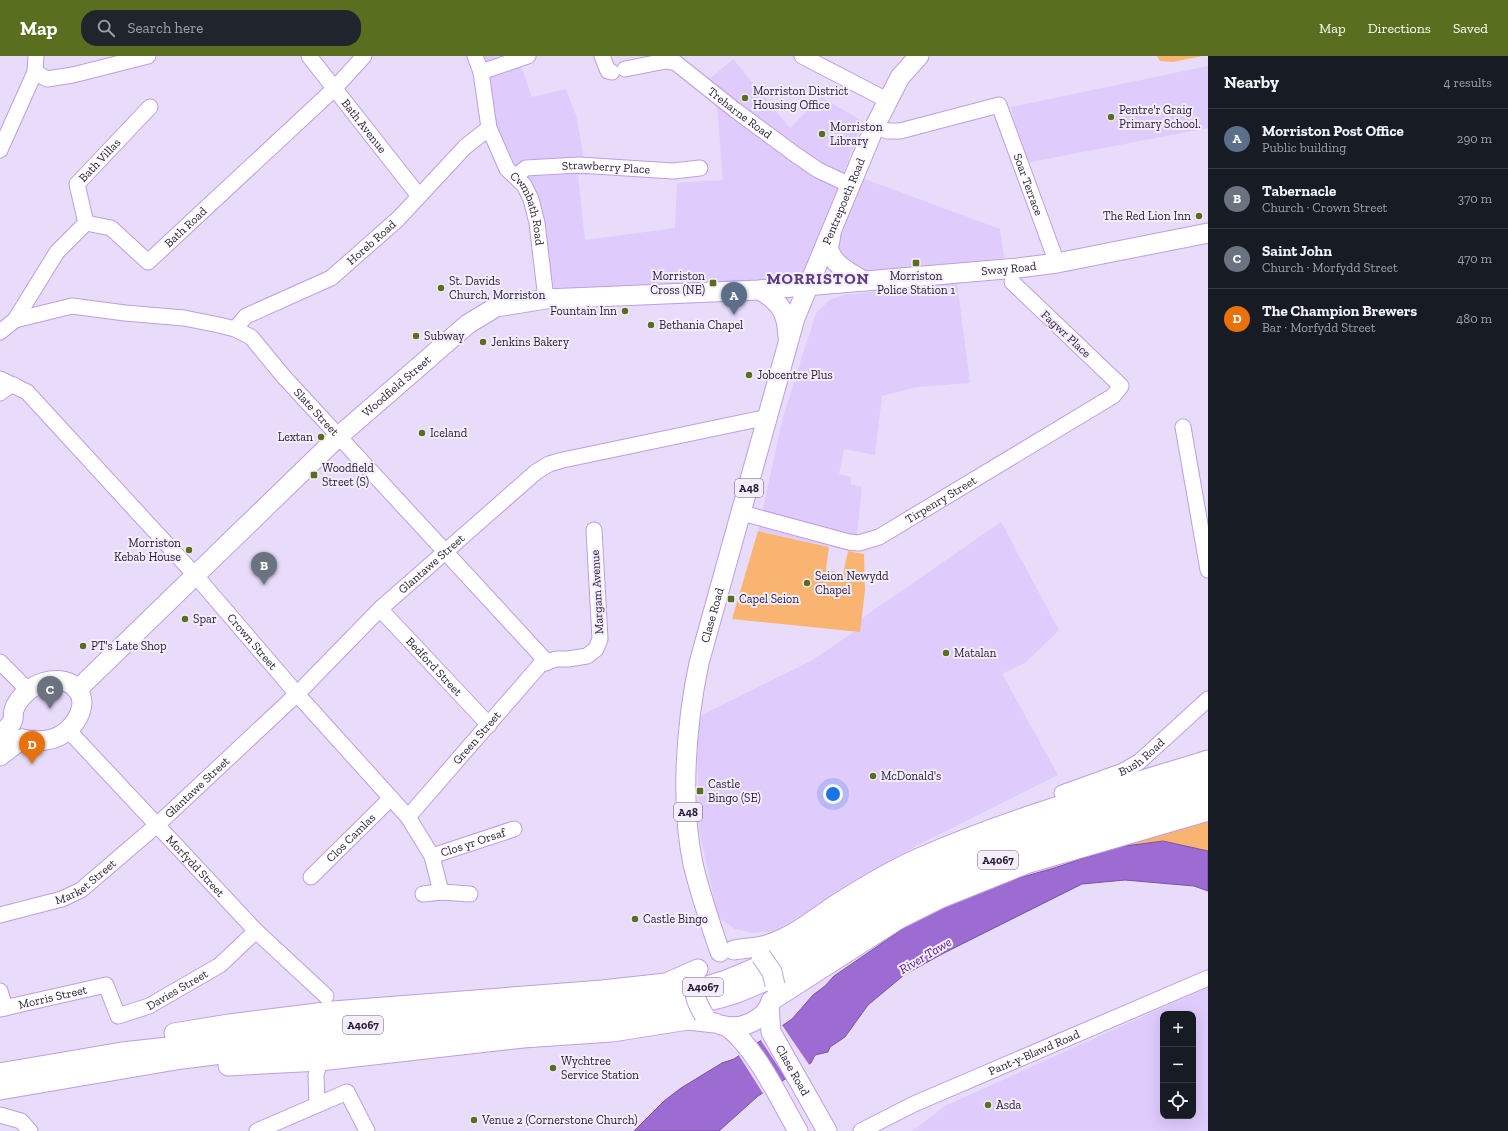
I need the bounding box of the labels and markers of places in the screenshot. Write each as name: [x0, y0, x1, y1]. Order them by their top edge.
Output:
place label: Morriston District Housing Office: [753, 84, 849, 112]
marker: Morriston District Housing Office: [740, 93, 750, 103]
place label: Pentre'r Graig Primary School.: [1119, 103, 1201, 131]
marker: Pentre'r Graig Primary School.: [1106, 112, 1116, 122]
place label: Morriston Library: [830, 120, 883, 148]
marker: Morriston Library: [817, 129, 827, 139]
place label: The Red Lion Inn: [1103, 209, 1191, 223]
marker: The Red Lion Inn: [1194, 211, 1204, 221]
marker: Morriston Police Station 1: [911, 258, 921, 268]
place label: Morriston Cross (NE): [650, 269, 705, 297]
place label: Morriston Police Station 1: [877, 269, 955, 297]
place label: St. Davids Church, Morriston: [449, 274, 545, 302]
marker: Morriston Cross (NE): [708, 278, 718, 288]
pin: A: [721, 282, 747, 315]
marker: St. Davids Church, Morriston: [436, 283, 446, 293]
place label: Fountain Inn: [550, 304, 617, 318]
marker: Fountain Inn: [620, 306, 630, 316]
place label: Bethania Chapel: [659, 318, 743, 332]
marker: Bethania Chapel: [646, 320, 656, 330]
place label: Subway: [424, 329, 465, 343]
marker: Subway: [411, 331, 421, 341]
place label: Jenkins Bakery: [491, 335, 570, 349]
marker: Jenkins Bakery: [478, 337, 488, 347]
place label: Jobcentre Plus: [757, 368, 833, 382]
marker: Jobcentre Plus: [744, 370, 754, 380]
place label: Iceland: [430, 426, 468, 440]
marker: Iceland: [417, 428, 427, 438]
place label: Lextan: [278, 430, 313, 444]
marker: Lextan: [316, 432, 326, 442]
place label: Woodfield Street (S): [322, 461, 374, 489]
marker: Woodfield Street (S): [309, 470, 319, 480]
place label: Morriston Kebab House: [114, 536, 181, 564]
marker: Morriston Kebab House: [184, 545, 194, 555]
pin: B: [251, 552, 277, 585]
place label: Seion Newydd Chapel: [815, 569, 889, 597]
marker: Seion Newydd Chapel: [802, 578, 812, 588]
place label: Capel Seion: [739, 592, 799, 606]
marker: Capel Seion: [726, 594, 736, 604]
place label: Spar: [193, 612, 217, 626]
marker: Spar: [180, 614, 190, 624]
place label: PT's Late Shop: [91, 639, 167, 653]
marker: PT's Late Shop: [78, 641, 88, 651]
place label: Matalan: [954, 646, 996, 660]
marker: Matalan: [941, 648, 951, 658]
pin: C: [37, 676, 63, 709]
pin: D: [19, 731, 45, 764]
place label: McDonald's: [881, 769, 941, 783]
marker: McDonald's: [868, 771, 878, 781]
place label: Castle Bingo (SE): [708, 777, 761, 805]
marker: Castle Bingo (SE): [695, 786, 705, 796]
place label: Castle Bingo: [643, 912, 708, 926]
marker: Castle Bingo: [630, 914, 640, 924]
place label: Wychtree Service Station: [561, 1054, 639, 1082]
marker: Wychtree Service Station: [548, 1063, 558, 1073]
place label: Asda: [996, 1098, 1022, 1112]
marker: Asda: [983, 1100, 993, 1110]
place label: Venue 2 (Cornerstone Church): [481, 1113, 637, 1127]
marker: Venue 2 (Cornerstone Church): [469, 1115, 479, 1125]

